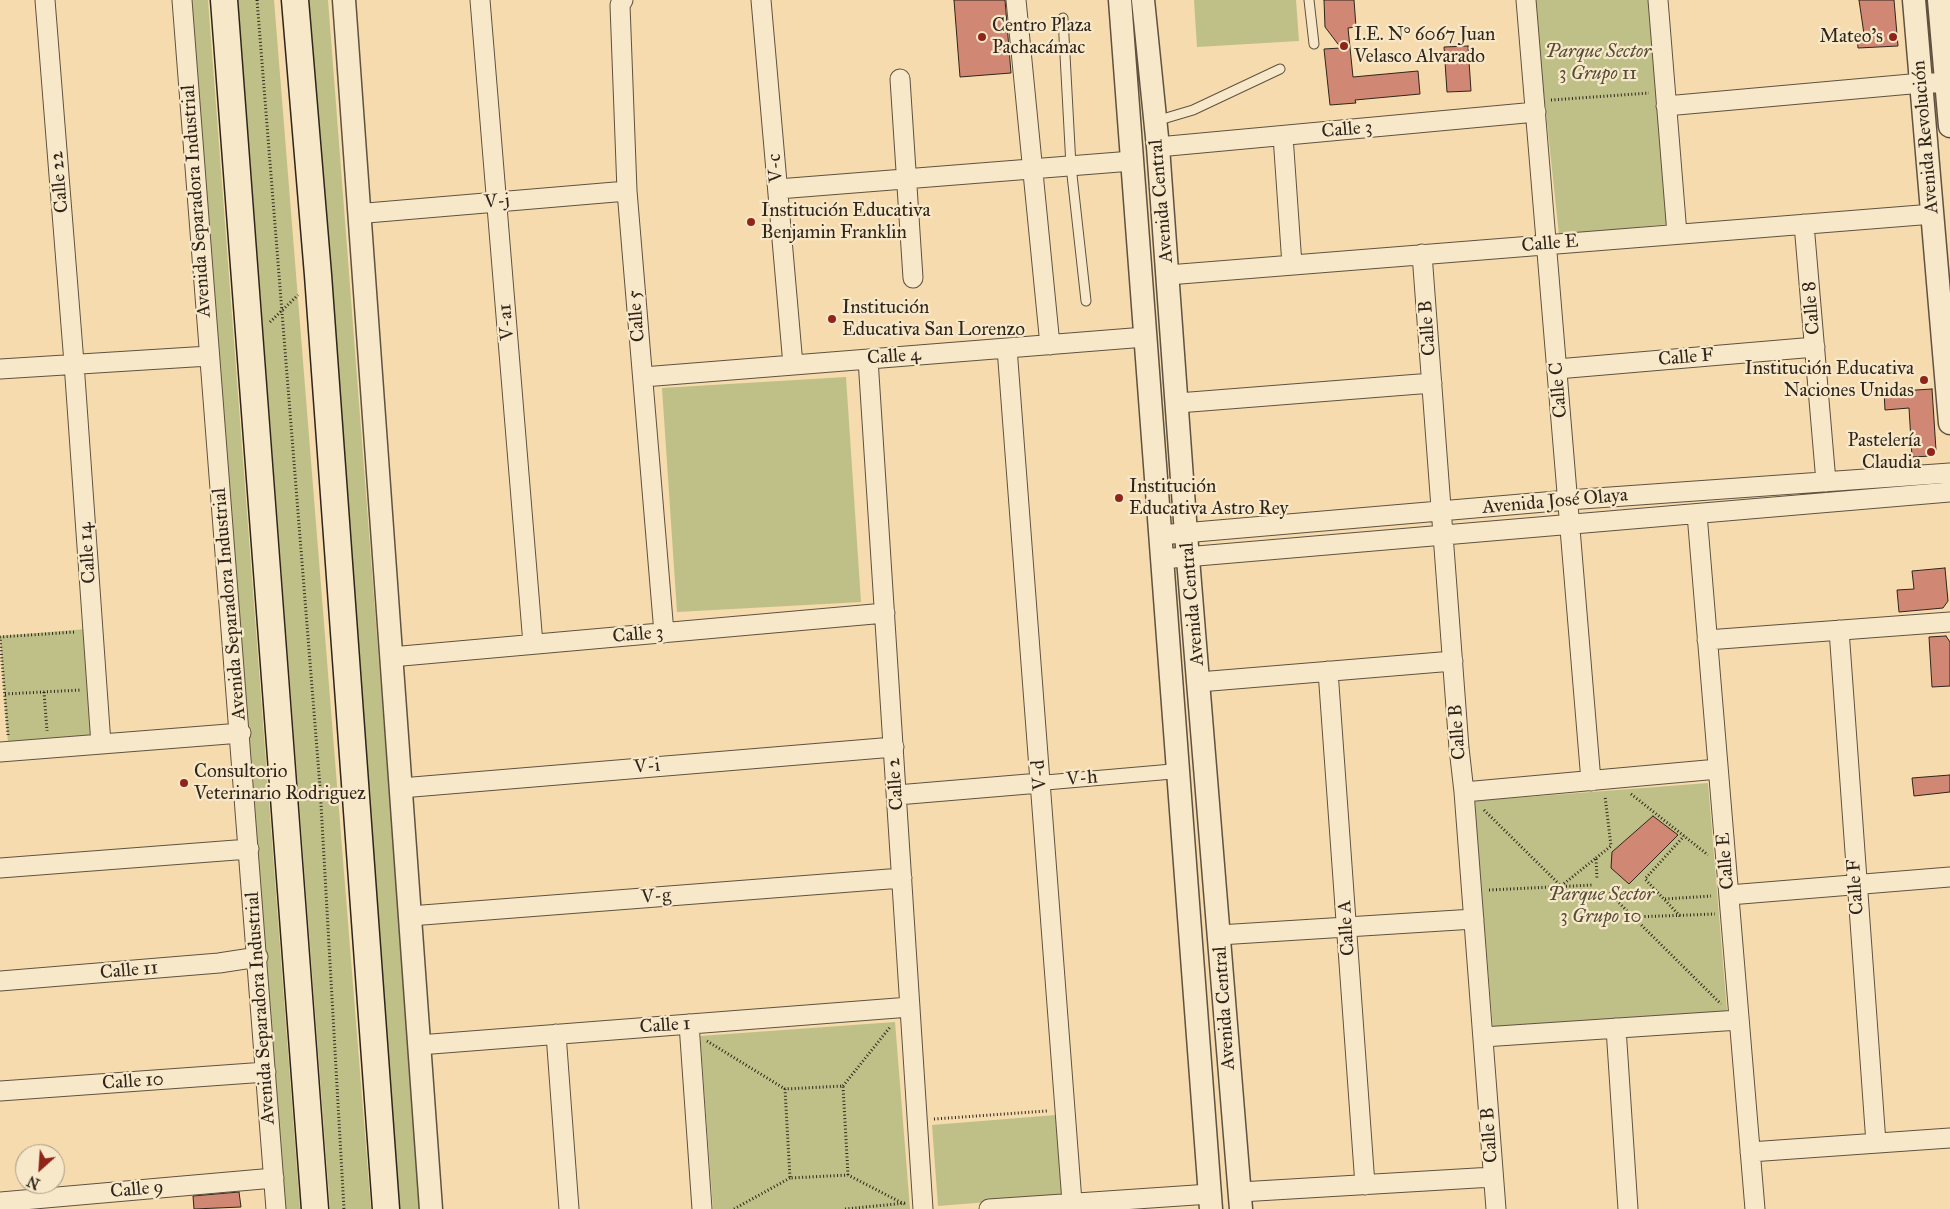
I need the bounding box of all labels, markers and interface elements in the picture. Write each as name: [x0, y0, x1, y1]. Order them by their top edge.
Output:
place label: Centro Plaza Pachacámac: [992, 15, 1091, 59]
place label: I.E. N° 6067 Juan Velasco Alvarado: [1354, 24, 1495, 68]
place label: Mateo's: [1820, 26, 1883, 48]
marker: Centro Plaza Pachacámac: [976, 31, 988, 43]
marker: Mateo's: [1887, 31, 1899, 43]
marker: I.E. N° 6067 Juan Velasco Alvarado: [1338, 40, 1350, 52]
park label: Parque Sector 3 Grupo 11: [1545, 41, 1651, 85]
street label: Avenida Revolución: [1908, 59, 1944, 215]
street label: Avenida Separadora Industrial: [177, 84, 217, 318]
street label: Calle 3: [1321, 116, 1373, 144]
street label: Avenida Central: [1145, 138, 1179, 264]
street label: Calle 22: [46, 150, 74, 214]
street label: V-c: [763, 153, 789, 183]
street label: V-j: [483, 190, 511, 214]
place label: Institución Educativa Benjamin Franklin: [761, 200, 930, 244]
marker: Institución Educativa Benjamin Franklin: [745, 216, 757, 228]
street label: Calle E: [1521, 230, 1579, 258]
street label: Calle 8: [1798, 280, 1826, 336]
street label: Calle 5: [623, 289, 651, 343]
place label: Institución Educativa San Lorenzo: [842, 297, 1025, 341]
street label: Calle B: [1415, 299, 1441, 357]
street label: V-a1: [494, 303, 520, 341]
marker: Institución Educativa San Lorenzo: [826, 313, 838, 325]
street label: Calle 4: [866, 344, 922, 370]
street label: Calle F: [1657, 344, 1715, 372]
place label: Institución Educativa Naciones Unidas: [1745, 358, 1914, 402]
street label: Calle C: [1545, 361, 1573, 419]
marker: Institución Educativa Naciones Unidas: [1918, 374, 1930, 386]
place label: Pastelería Claudia: [1848, 430, 1921, 474]
marker: Pastelería Claudia: [1925, 446, 1937, 458]
place label: Institución Educativa Astro Rey: [1129, 476, 1288, 520]
street label: Avenida José Olaya: [1481, 484, 1629, 520]
street label: Avenida Separadora Industrial: [208, 487, 252, 721]
marker: Institución Educativa Astro Rey: [1113, 492, 1125, 504]
street label: Calle 14: [74, 522, 102, 584]
street label: Avenida Central: [1176, 541, 1210, 667]
street label: Calle 3: [612, 621, 664, 649]
street label: Calle B: [1445, 703, 1471, 761]
street label: V-i: [633, 755, 661, 779]
street label: Calle 2: [883, 757, 909, 811]
street label: V-d: [1028, 759, 1052, 791]
place label: Consultorio Veterinario Rodriguez: [194, 761, 366, 805]
street label: V-h: [1065, 766, 1099, 792]
marker: Consultorio Veterinario Rodriguez: [178, 777, 190, 789]
street label: Calle E: [1712, 832, 1740, 890]
street label: Calle F: [1843, 858, 1869, 916]
park label: Parque Sector 3 Grupo 10: [1548, 884, 1654, 928]
street label: V-g: [640, 885, 672, 909]
street label: Avenida Separadora Industrial: [241, 891, 281, 1125]
street label: Calle A: [1334, 899, 1360, 957]
street label: Avenida Central: [1209, 945, 1241, 1071]
street label: Calle 11: [99, 957, 159, 985]
street label: Calle 1: [639, 1013, 691, 1039]
street label: Calle 10: [101, 1068, 165, 1096]
street label: Calle B: [1477, 1106, 1503, 1164]
north arrow: [15, 1144, 65, 1194]
text: N: [25, 1172, 43, 1192]
street label: Calle 9: [109, 1176, 165, 1204]

